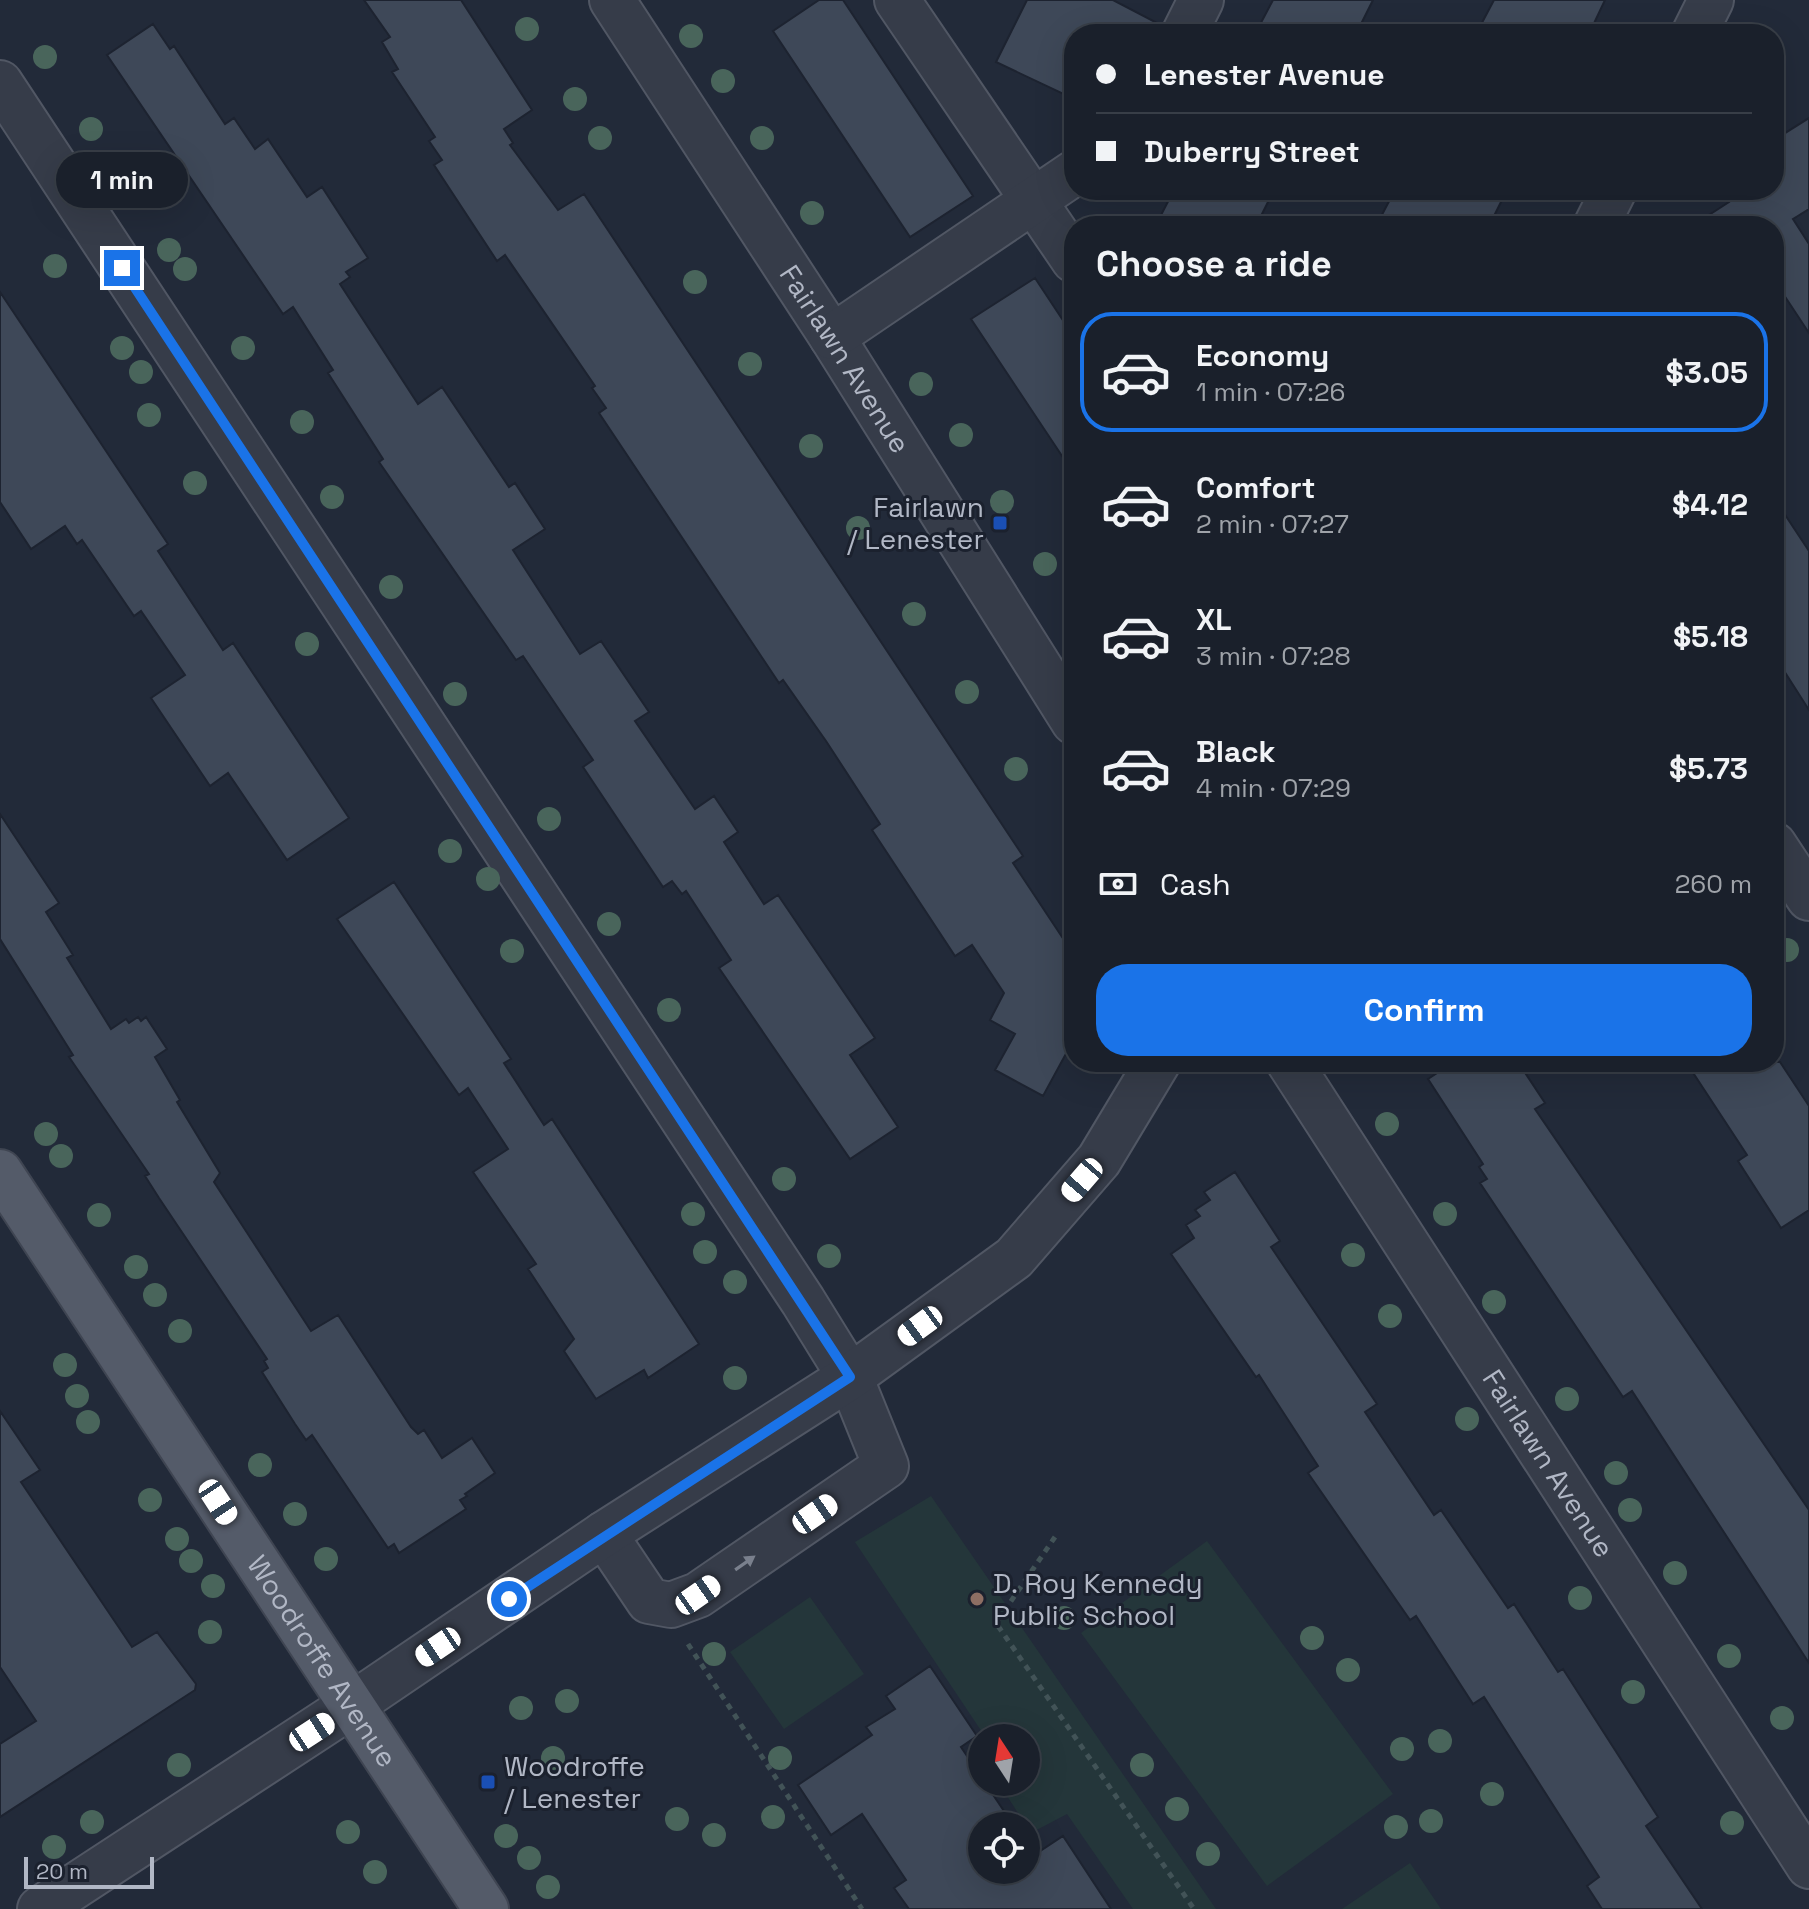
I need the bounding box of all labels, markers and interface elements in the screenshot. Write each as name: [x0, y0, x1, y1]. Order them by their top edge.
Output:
text: Lenester Avenue: [1144, 55, 1384, 94]
text: Duberry Street: [1144, 132, 1360, 171]
callout: 1 min: [56, 152, 188, 208]
text: 1 min: [90, 163, 154, 197]
text: Choose a ride: [1096, 241, 1332, 287]
route end: [104, 250, 140, 286]
street label: Fairlawn Avenue: [772, 258, 918, 460]
icon: car: [1100, 336, 1172, 408]
text: Economy: [1196, 336, 1329, 375]
text: $3.05: [1666, 353, 1748, 392]
text: 1 min · 07:26: [1196, 375, 1345, 409]
icon: car: [1100, 468, 1172, 540]
text: Comfort: [1196, 468, 1315, 507]
text: $4.12: [1672, 485, 1748, 524]
place label: Fairlawn / Lenester: [847, 489, 984, 557]
text: 2 min · 07:27: [1196, 507, 1349, 541]
marker: Fairlawn / Lenester: [991, 514, 1009, 532]
icon: car: [1100, 600, 1172, 672]
text: XL: [1196, 600, 1232, 639]
text: $5.18: [1673, 617, 1748, 656]
text: 3 min · 07:28: [1196, 639, 1351, 673]
icon: car: [1100, 732, 1172, 804]
text: Black: [1196, 732, 1275, 771]
text: $5.73: [1669, 749, 1748, 788]
text: 4 min · 07:29: [1196, 771, 1351, 805]
icon: cash: [1096, 862, 1140, 906]
text: Cash: [1160, 865, 1231, 904]
text: 260 m: [1675, 867, 1752, 901]
button: Confirm: [1096, 964, 1752, 1056]
car: [1057, 1154, 1107, 1206]
car: [894, 1302, 946, 1350]
street label: Fairlawn Avenue: [1475, 1363, 1623, 1564]
car: [195, 1475, 241, 1529]
car: [788, 1490, 842, 1538]
street label: Woodroffe Avenue: [240, 1548, 406, 1774]
one-way arrow: [735, 1556, 756, 1571]
place label: D. Roy Kennedy Public School: [993, 1565, 1203, 1633]
car: [671, 1571, 725, 1619]
route start: [491, 1581, 527, 1617]
marker: D. Roy Kennedy Public School: [968, 1590, 986, 1608]
car: [411, 1624, 465, 1670]
car: [285, 1709, 339, 1755]
north arrow: [968, 1724, 1040, 1796]
map controls: [968, 1724, 1040, 1884]
place label: Woodroffe / Lenester: [504, 1748, 645, 1816]
marker: Woodroffe / Lenester: [479, 1773, 497, 1791]
button: locate: [968, 1812, 1040, 1884]
scale bar: [24, 1853, 154, 1889]
text: 20 m: [36, 1857, 88, 1885]

